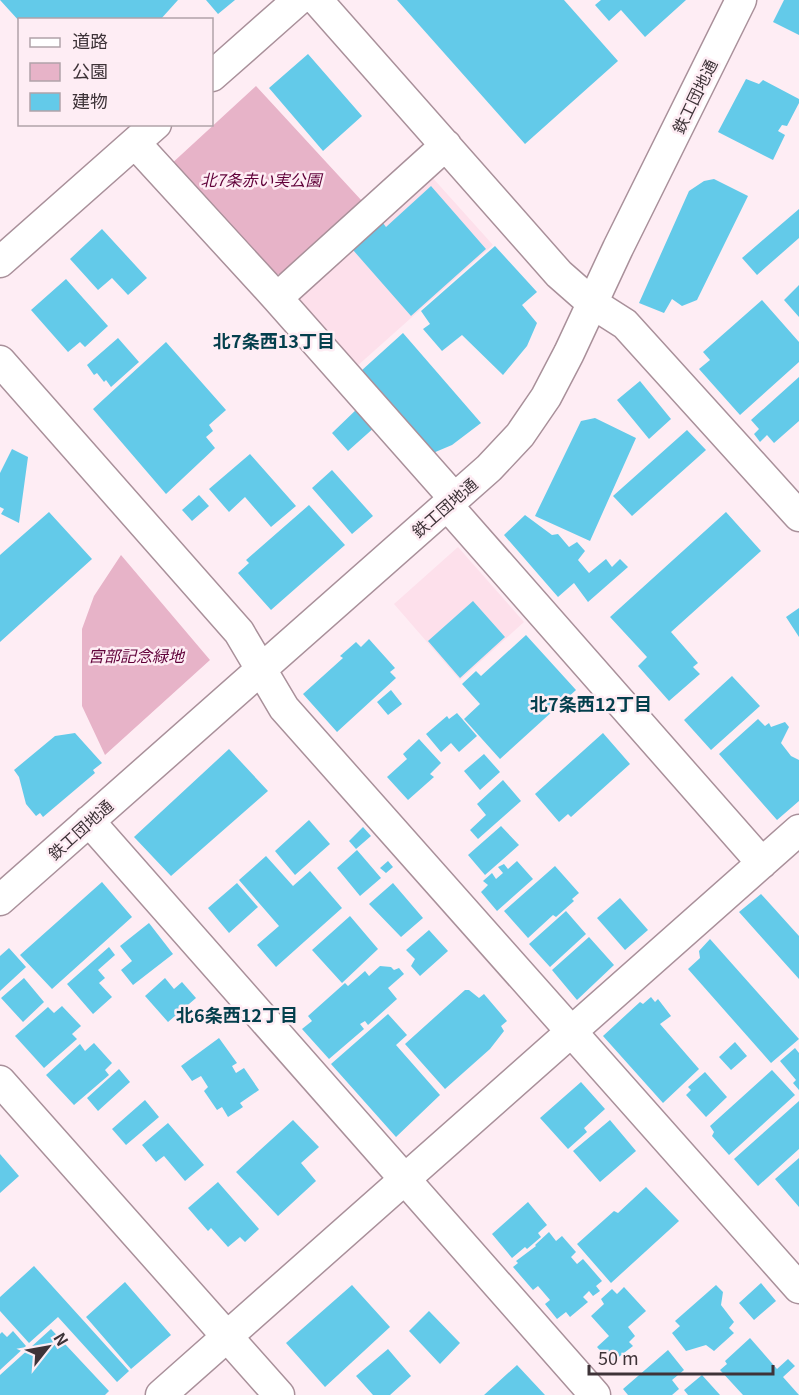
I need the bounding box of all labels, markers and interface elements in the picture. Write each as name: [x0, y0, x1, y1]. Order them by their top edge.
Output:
legend: [18, 18, 213, 126]
text: 道路: [72, 27, 108, 53]
street label: 鉄工団地通: [666, 55, 722, 137]
text: 公園: [72, 57, 108, 83]
text: 建物: [72, 87, 108, 113]
park label: 北7条赤い実公園: [201, 167, 323, 191]
district label: 北7条西13丁目: [213, 327, 335, 353]
street label: 鉄工団地通: [406, 472, 482, 542]
park label: 宮部記念緑地: [88, 643, 186, 667]
district label: 北7条西12丁目: [530, 690, 652, 716]
street label: 鉄工団地通: [42, 793, 118, 865]
district label: 北6条西12丁目: [176, 1001, 298, 1027]
north arrow: [18, 1317, 78, 1377]
text: N: [48, 1327, 75, 1350]
scale bar: [589, 1338, 774, 1376]
text: 50 m: [598, 1344, 639, 1370]

